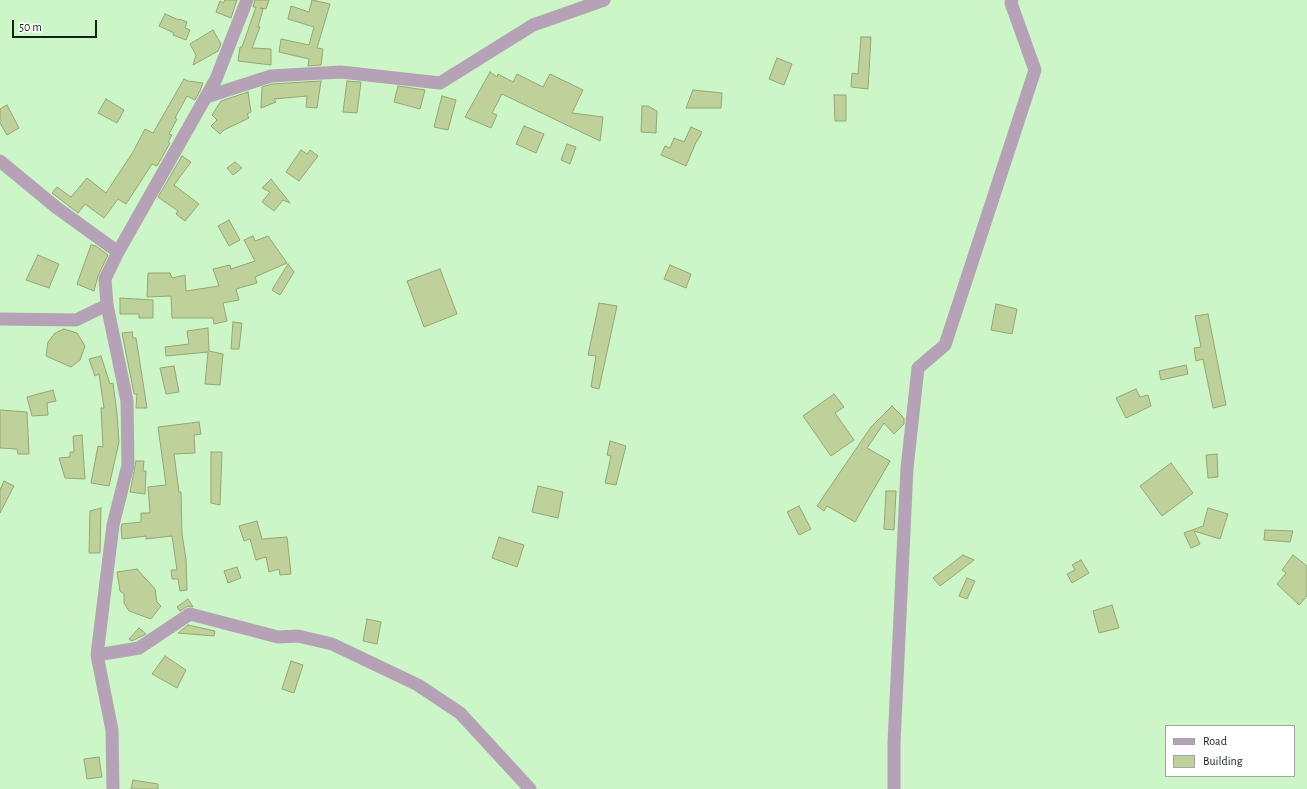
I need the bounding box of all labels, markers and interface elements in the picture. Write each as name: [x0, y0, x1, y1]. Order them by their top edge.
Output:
scale bar: [14, 12, 99, 38]
text: 50 m: [19, 21, 42, 33]
legend: [1165, 725, 1295, 777]
text: Road: [1203, 735, 1227, 747]
text: Building: [1203, 755, 1243, 767]

